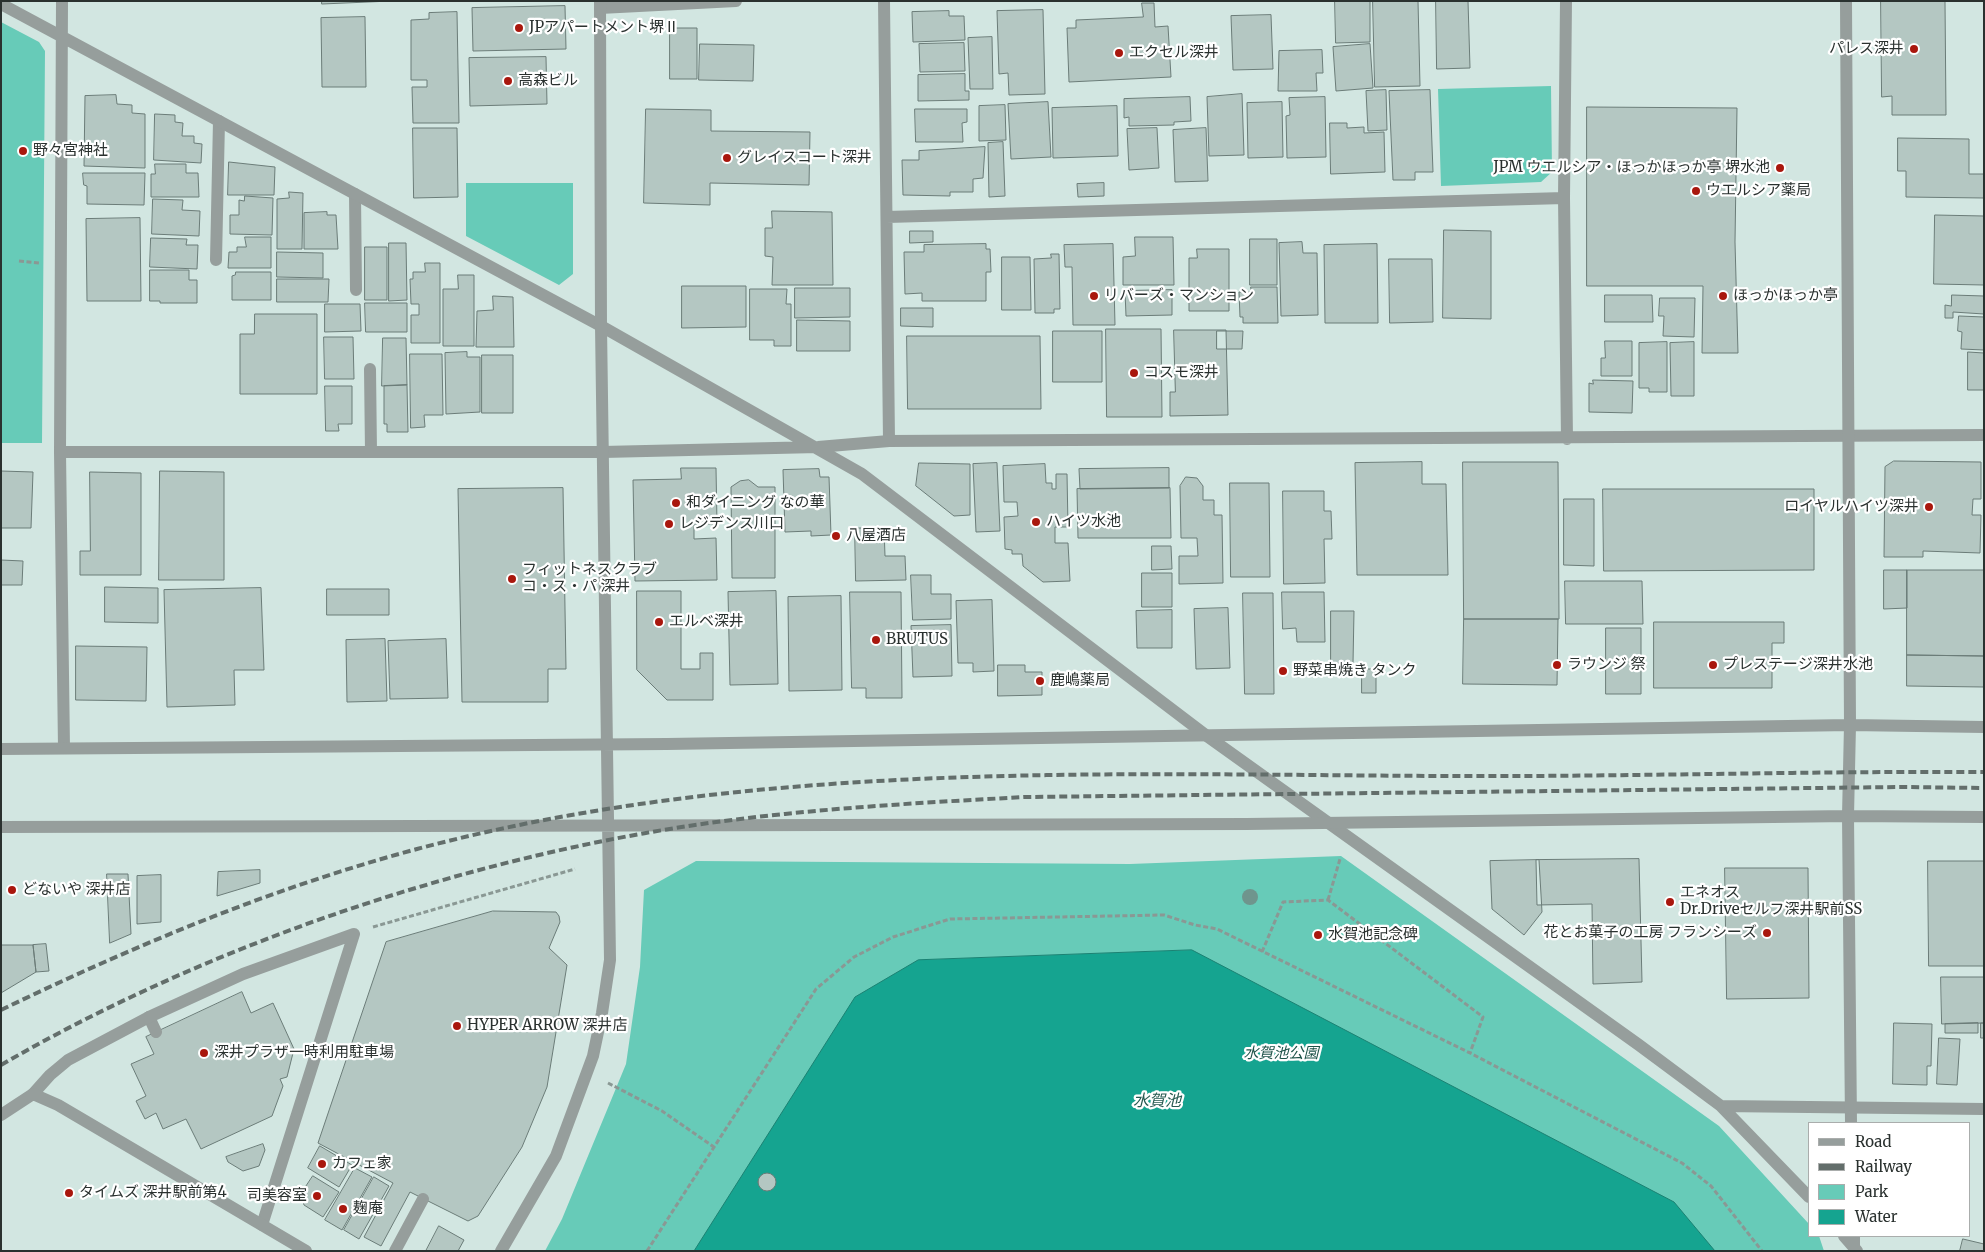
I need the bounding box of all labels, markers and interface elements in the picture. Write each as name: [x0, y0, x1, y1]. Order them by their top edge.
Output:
place label: JPアパートメント堺Ⅱ: [529, 19, 679, 37]
marker: JPアパートメント堺Ⅱ: [513, 22, 525, 34]
place label: パレス深井: [1829, 40, 1904, 58]
marker: パレス深井: [1908, 43, 1920, 55]
place label: エクセル深井: [1129, 44, 1219, 62]
marker: エクセル深井: [1113, 47, 1125, 59]
place label: 高森ビル: [518, 72, 578, 90]
marker: 高森ビル: [502, 75, 514, 87]
place label: 野々宮神社: [33, 142, 108, 160]
marker: 野々宮神社: [17, 145, 29, 157]
place label: グレイスコート深井: [737, 149, 872, 167]
marker: グレイスコート深井: [721, 152, 733, 164]
place label: JPM ウエルシア・ほっかほっか亭 堺水池: [1493, 159, 1770, 177]
marker: JPM ウエルシア・ほっかほっか亭 堺水池: [1774, 162, 1786, 174]
place label: ウエルシア薬局: [1706, 182, 1811, 200]
marker: ウエルシア薬局: [1690, 185, 1702, 197]
place label: リバーズ・マンション: [1104, 287, 1254, 305]
place label: ほっかほっか亭: [1733, 287, 1838, 305]
marker: リバーズ・マンション: [1088, 290, 1100, 302]
marker: ほっかほっか亭: [1717, 290, 1729, 302]
place label: コスモ深井: [1144, 364, 1219, 382]
marker: コスモ深井: [1128, 367, 1140, 379]
place label: 和ダイニング なの華: [686, 494, 825, 512]
marker: 和ダイニング なの華: [670, 497, 682, 509]
place label: ロイヤルハイツ深井: [1784, 498, 1919, 516]
marker: ロイヤルハイツ深井: [1923, 501, 1935, 513]
place label: ハイツ水池: [1046, 513, 1121, 531]
place label: レジデンス川口: [679, 515, 784, 533]
marker: ハイツ水池: [1030, 516, 1042, 528]
marker: レジデンス川口: [663, 518, 675, 530]
place label: 八屋酒店: [846, 527, 906, 545]
marker: 八屋酒店: [830, 530, 842, 542]
place label: フィットネスクラブ コ・ス・パ 深井: [522, 561, 657, 596]
marker: フィットネスクラブ コ・ス・パ 深井: [506, 573, 518, 585]
place label: エルベ深井: [669, 613, 744, 631]
marker: エルベ深井: [653, 616, 665, 628]
place label: BRUTUS: [886, 631, 948, 649]
marker: BRUTUS: [870, 634, 882, 646]
place label: ラウンジ 祭: [1567, 656, 1646, 674]
place label: プレステージ深井水池: [1723, 656, 1873, 674]
marker: ラウンジ 祭: [1551, 659, 1563, 671]
marker: プレステージ深井水池: [1707, 659, 1719, 671]
place label: 野菜串焼き タンク: [1293, 662, 1417, 680]
marker: 野菜串焼き タンク: [1277, 665, 1289, 677]
place label: 鹿嶋薬局: [1050, 672, 1110, 690]
marker: 鹿嶋薬局: [1034, 675, 1046, 687]
place label: どないや 深井店: [22, 881, 131, 899]
marker: どないや 深井店: [6, 884, 18, 896]
place label: エネオス Dr.Driveセルフ深井駅前SS: [1680, 884, 1862, 919]
marker: エネオス Dr.Driveセルフ深井駅前SS: [1664, 896, 1676, 908]
place label: 花とお菓子の工房 フランシーズ: [1543, 924, 1757, 942]
place label: 水賀池記念碑: [1328, 926, 1418, 944]
marker: 花とお菓子の工房 フランシーズ: [1761, 927, 1773, 939]
marker: 水賀池記念碑: [1312, 929, 1324, 941]
place label: HYPER ARROW 深井店: [467, 1017, 627, 1035]
marker: HYPER ARROW 深井店: [451, 1020, 463, 1032]
place label: 深井プラザ一時利用駐車場: [214, 1044, 394, 1062]
park label: 水賀池公園: [1244, 1045, 1318, 1063]
marker: 深井プラザ一時利用駐車場: [198, 1047, 210, 1059]
water label: 水賀池: [1133, 1091, 1181, 1111]
legend: [1808, 1122, 1970, 1237]
text: Road: [1855, 1132, 1891, 1151]
place label: カフェ家: [332, 1155, 392, 1173]
text: Railway: [1855, 1157, 1912, 1176]
marker: カフェ家: [316, 1158, 328, 1170]
text: Park: [1855, 1182, 1888, 1201]
place label: タイムズ 深井駅前第4: [79, 1184, 227, 1202]
marker: タイムズ 深井駅前第4: [63, 1187, 75, 1199]
place label: 司美容室: [247, 1187, 307, 1205]
marker: 司美容室: [311, 1190, 323, 1202]
place label: 麹庵: [353, 1200, 383, 1218]
marker: 麹庵: [337, 1203, 349, 1215]
text: Water: [1855, 1207, 1897, 1226]

